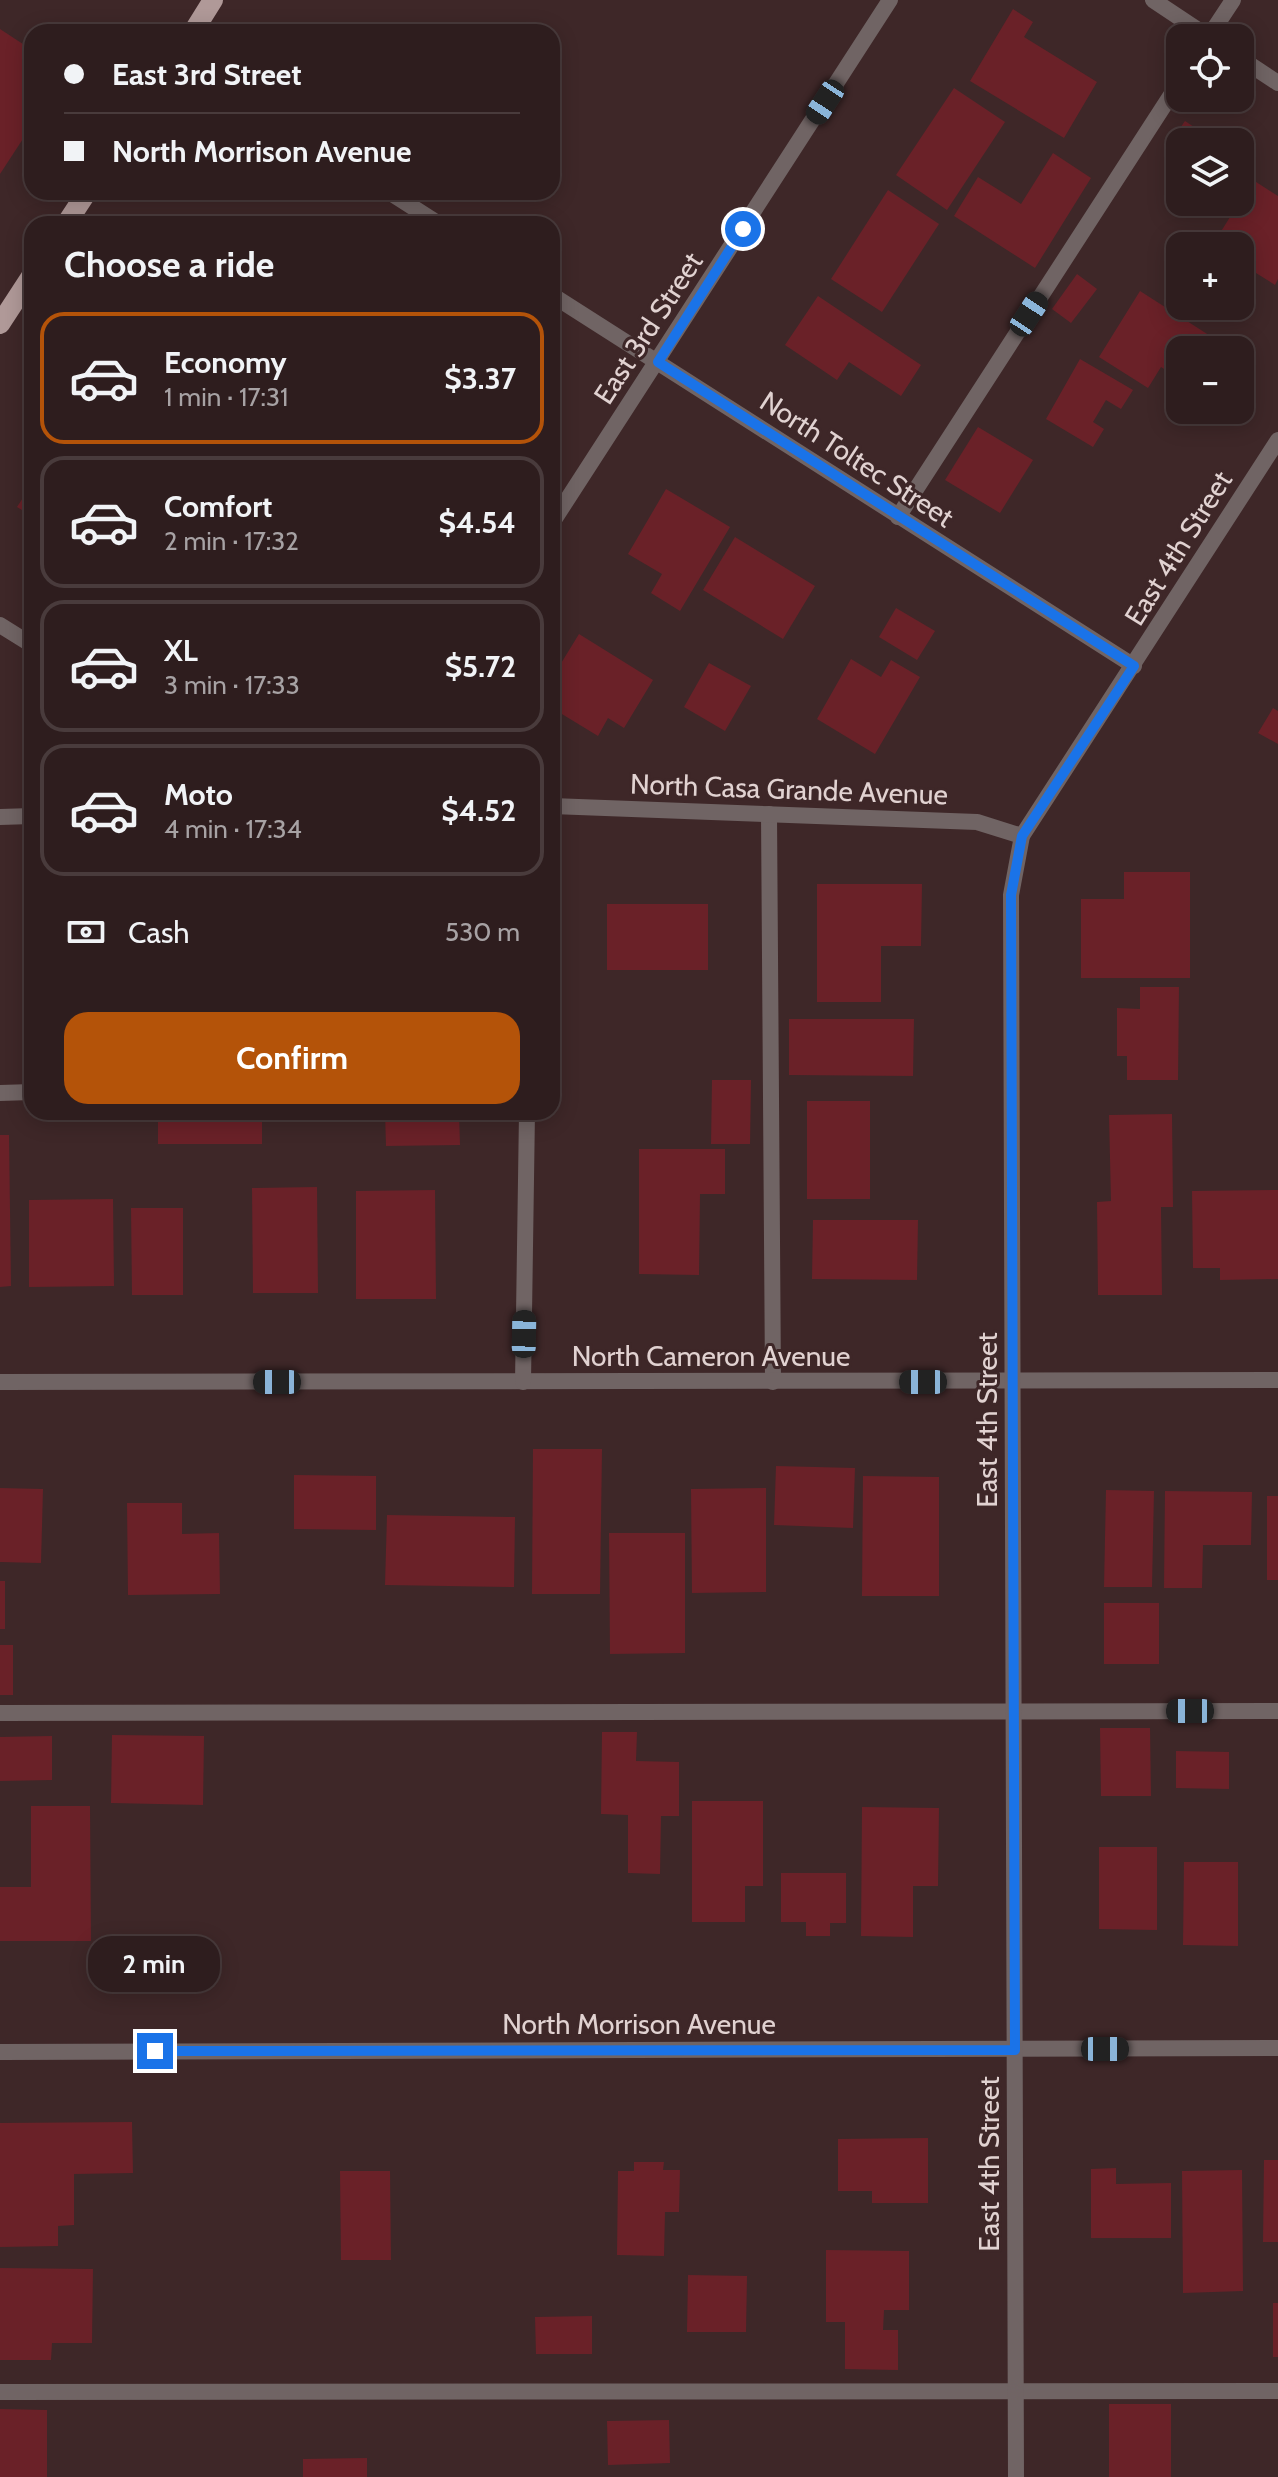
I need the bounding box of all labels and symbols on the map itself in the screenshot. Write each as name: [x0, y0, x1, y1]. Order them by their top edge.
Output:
car: [802, 75, 848, 129]
route start: [725, 211, 761, 247]
street label: East 3rd Street: [586, 246, 710, 410]
car: [1006, 287, 1052, 341]
street label: North Toltec Street: [754, 384, 960, 534]
street label: East 4th Street: [1117, 465, 1239, 631]
street label: North Casa Grande Avenue: [630, 766, 948, 812]
car: [512, 1310, 536, 1358]
street label: East 4th Street: [970, 1332, 1004, 1508]
street label: North Cameron Avenue: [572, 1339, 850, 1373]
car: [253, 1370, 301, 1394]
car: [899, 1370, 947, 1394]
car: [1166, 1699, 1214, 1723]
callout: 2 min: [89, 1935, 221, 1991]
street label: North Morrison Avenue: [502, 2007, 776, 2041]
route end: [137, 2033, 173, 2069]
car: [1081, 2037, 1129, 2061]
street label: East 4th Street: [972, 2076, 1006, 2252]

